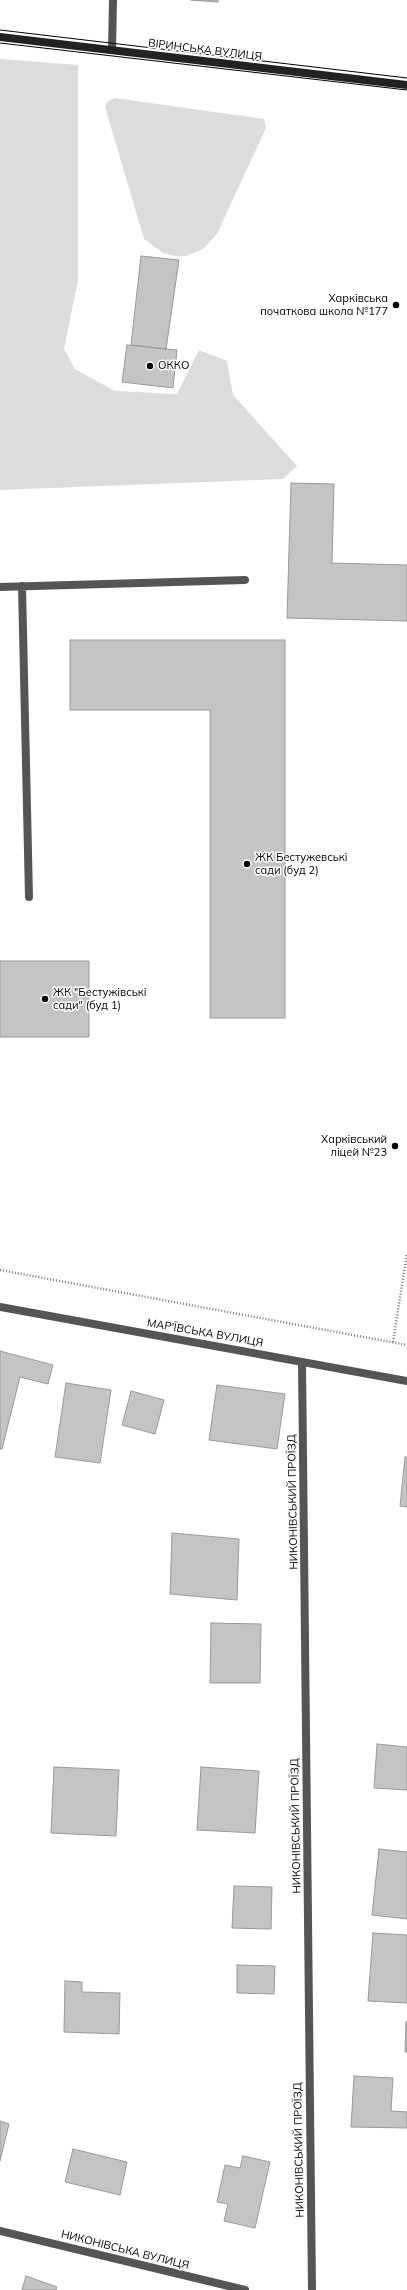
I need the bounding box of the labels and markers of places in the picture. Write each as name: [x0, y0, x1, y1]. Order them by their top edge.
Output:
place label: Харківська початкова школа №177: [260, 292, 388, 318]
marker: Харківська початкова школа №177: [391, 300, 401, 310]
place label: ОККО: [158, 359, 189, 373]
marker: ОККО: [145, 361, 155, 371]
place label: ЖК Бестужевські сади (буд 2): [255, 851, 347, 877]
marker: ЖК Бестужевські сади (буд 2): [242, 859, 252, 869]
place label: ЖК "Бестужівські сади" (буд 1): [53, 986, 146, 1012]
marker: ЖК "Бестужівські сади" (буд 1): [40, 994, 50, 1004]
place label: Харківський ліцей №23: [321, 1133, 387, 1159]
marker: Харківський ліцей №23: [390, 1141, 400, 1151]

